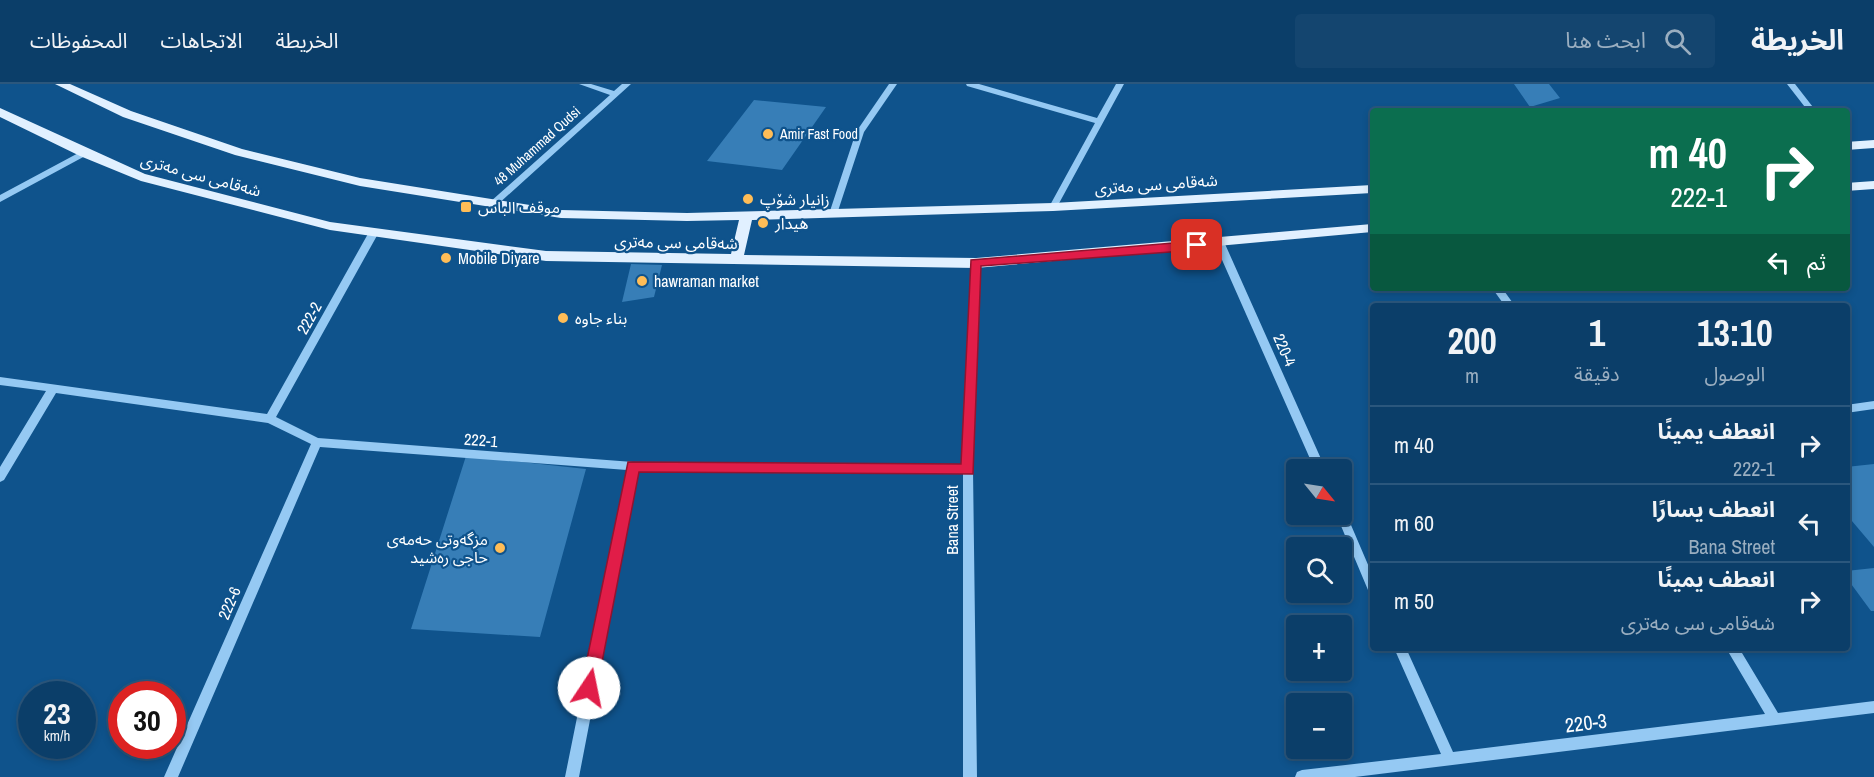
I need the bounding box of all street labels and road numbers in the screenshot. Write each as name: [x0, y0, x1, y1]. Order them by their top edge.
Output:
street label: 48 Muhammad Qudsi: [490, 102, 584, 190]
street label: شەقامی سی مەتری: [139, 148, 263, 202]
street label: شەقامی سی مەتری: [1094, 169, 1218, 199]
street label: شەقامی سی مەتری: [614, 230, 738, 254]
street label: 222-2: [291, 298, 327, 338]
street label: 220-4: [1268, 330, 1302, 370]
street label: 222-1: [463, 428, 499, 452]
street label: Bana Street: [941, 485, 963, 555]
street label: 222-6: [212, 583, 246, 623]
street label: 220-3: [1563, 707, 1608, 738]

